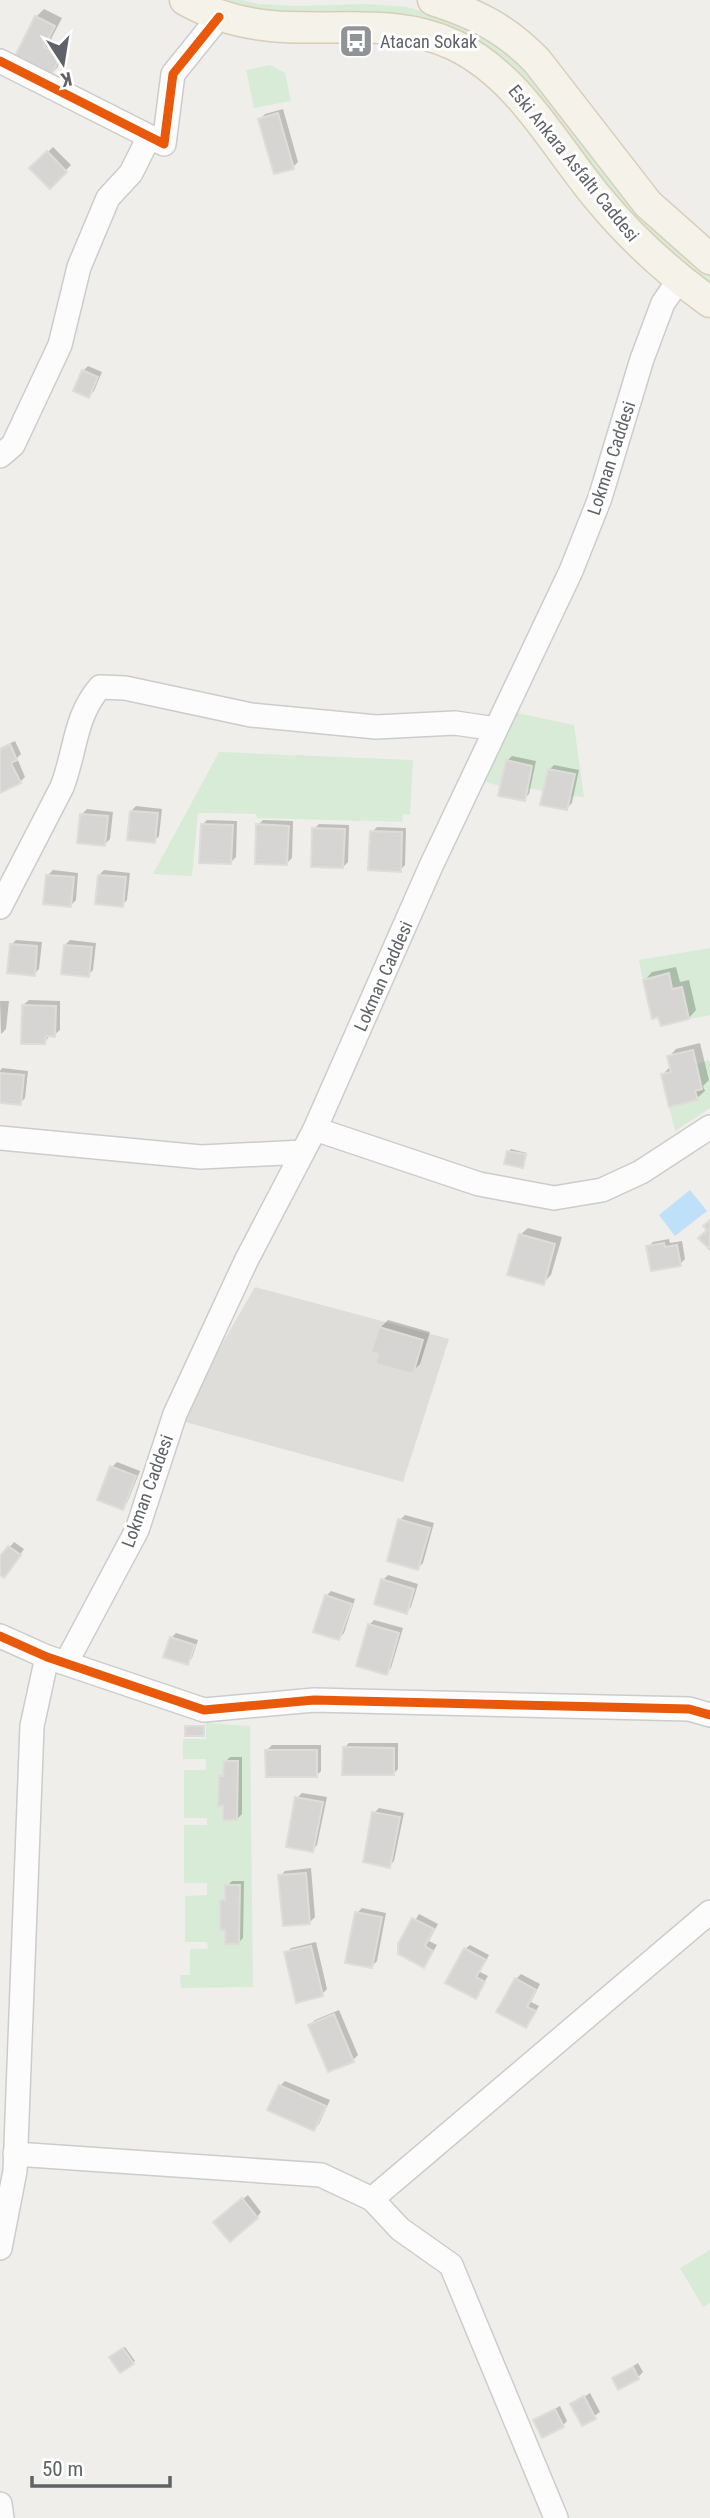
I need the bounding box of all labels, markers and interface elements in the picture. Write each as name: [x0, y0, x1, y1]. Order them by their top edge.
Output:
bus stop icon: Atacan Sokak: [337, 22, 375, 60]
north arrow: [28, 28, 98, 98]
place label: Atacan Sokak: [380, 31, 477, 52]
text: K: [58, 67, 74, 92]
street label: Eski Ankara Asfaltı Caddesi: [504, 80, 644, 246]
street label: Lokman Caddesi: [583, 399, 639, 517]
street label: Lokman Caddesi: [349, 918, 417, 1034]
street label: Lokman Caddesi: [117, 1432, 177, 1550]
scale bar: [32, 2444, 170, 2488]
text: 50 m: [42, 2457, 83, 2481]

